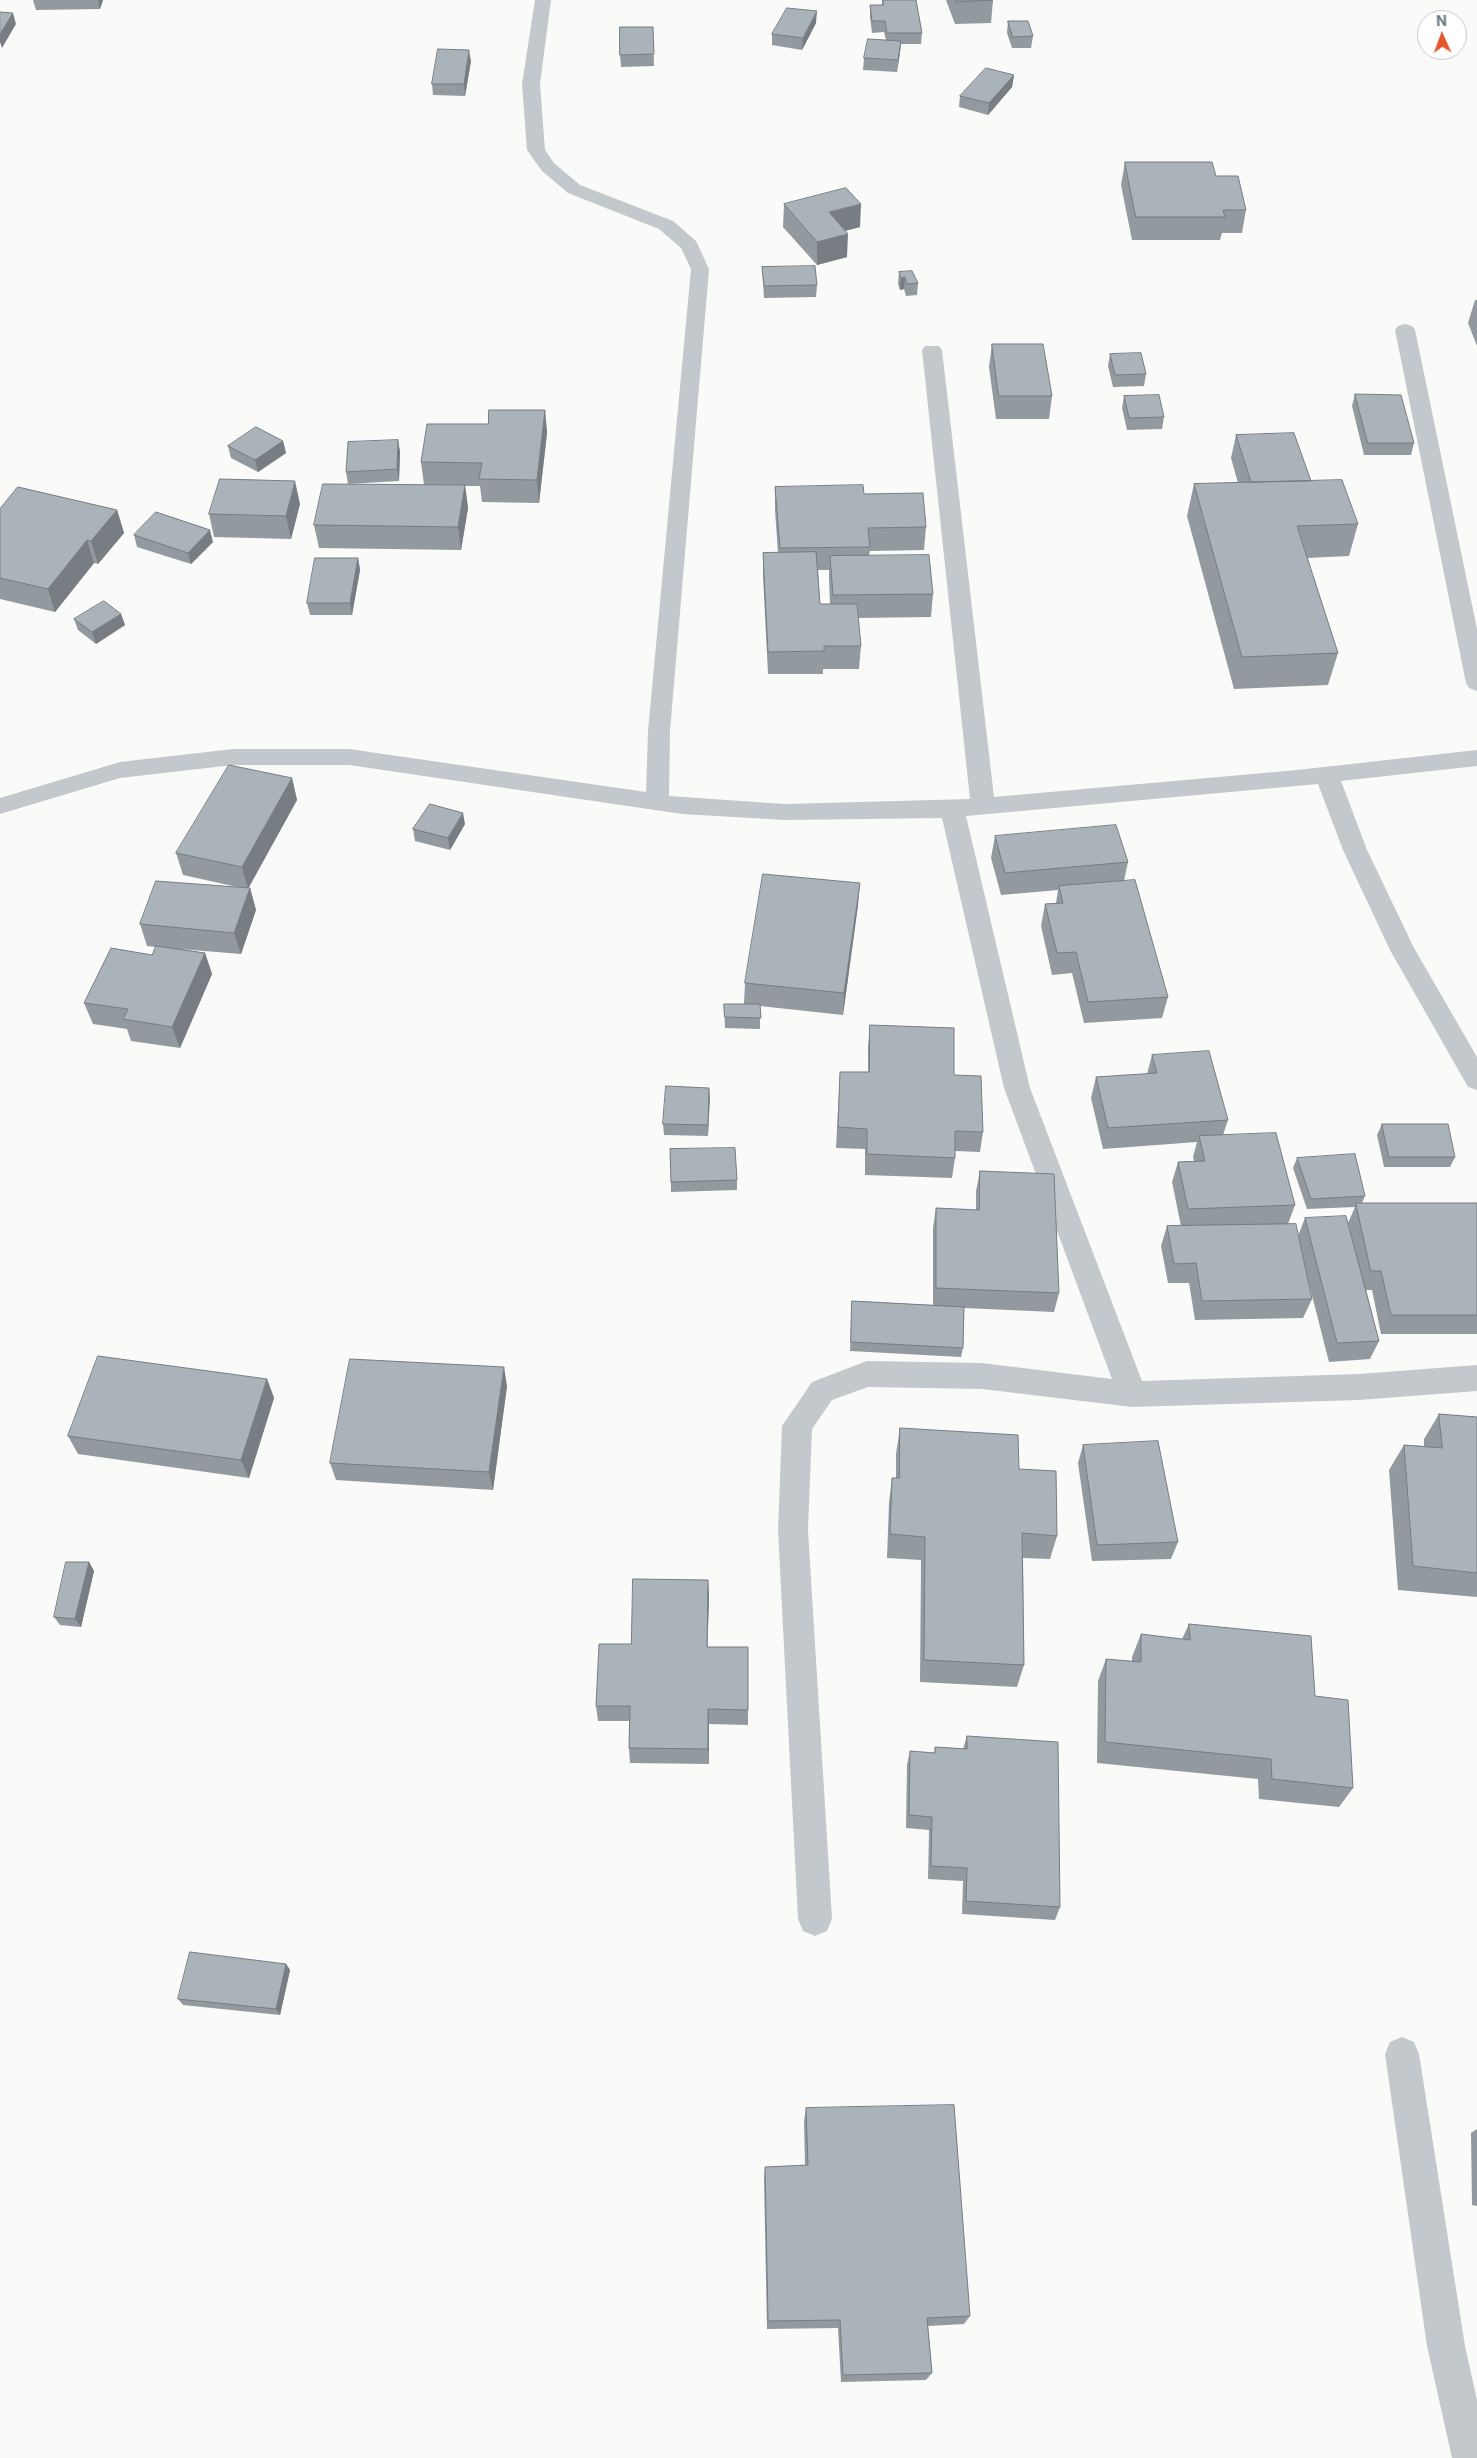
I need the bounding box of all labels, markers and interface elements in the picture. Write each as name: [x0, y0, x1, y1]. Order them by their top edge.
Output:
north arrow: [1417, 10, 1467, 60]
text: N: [1436, 12, 1447, 29]

